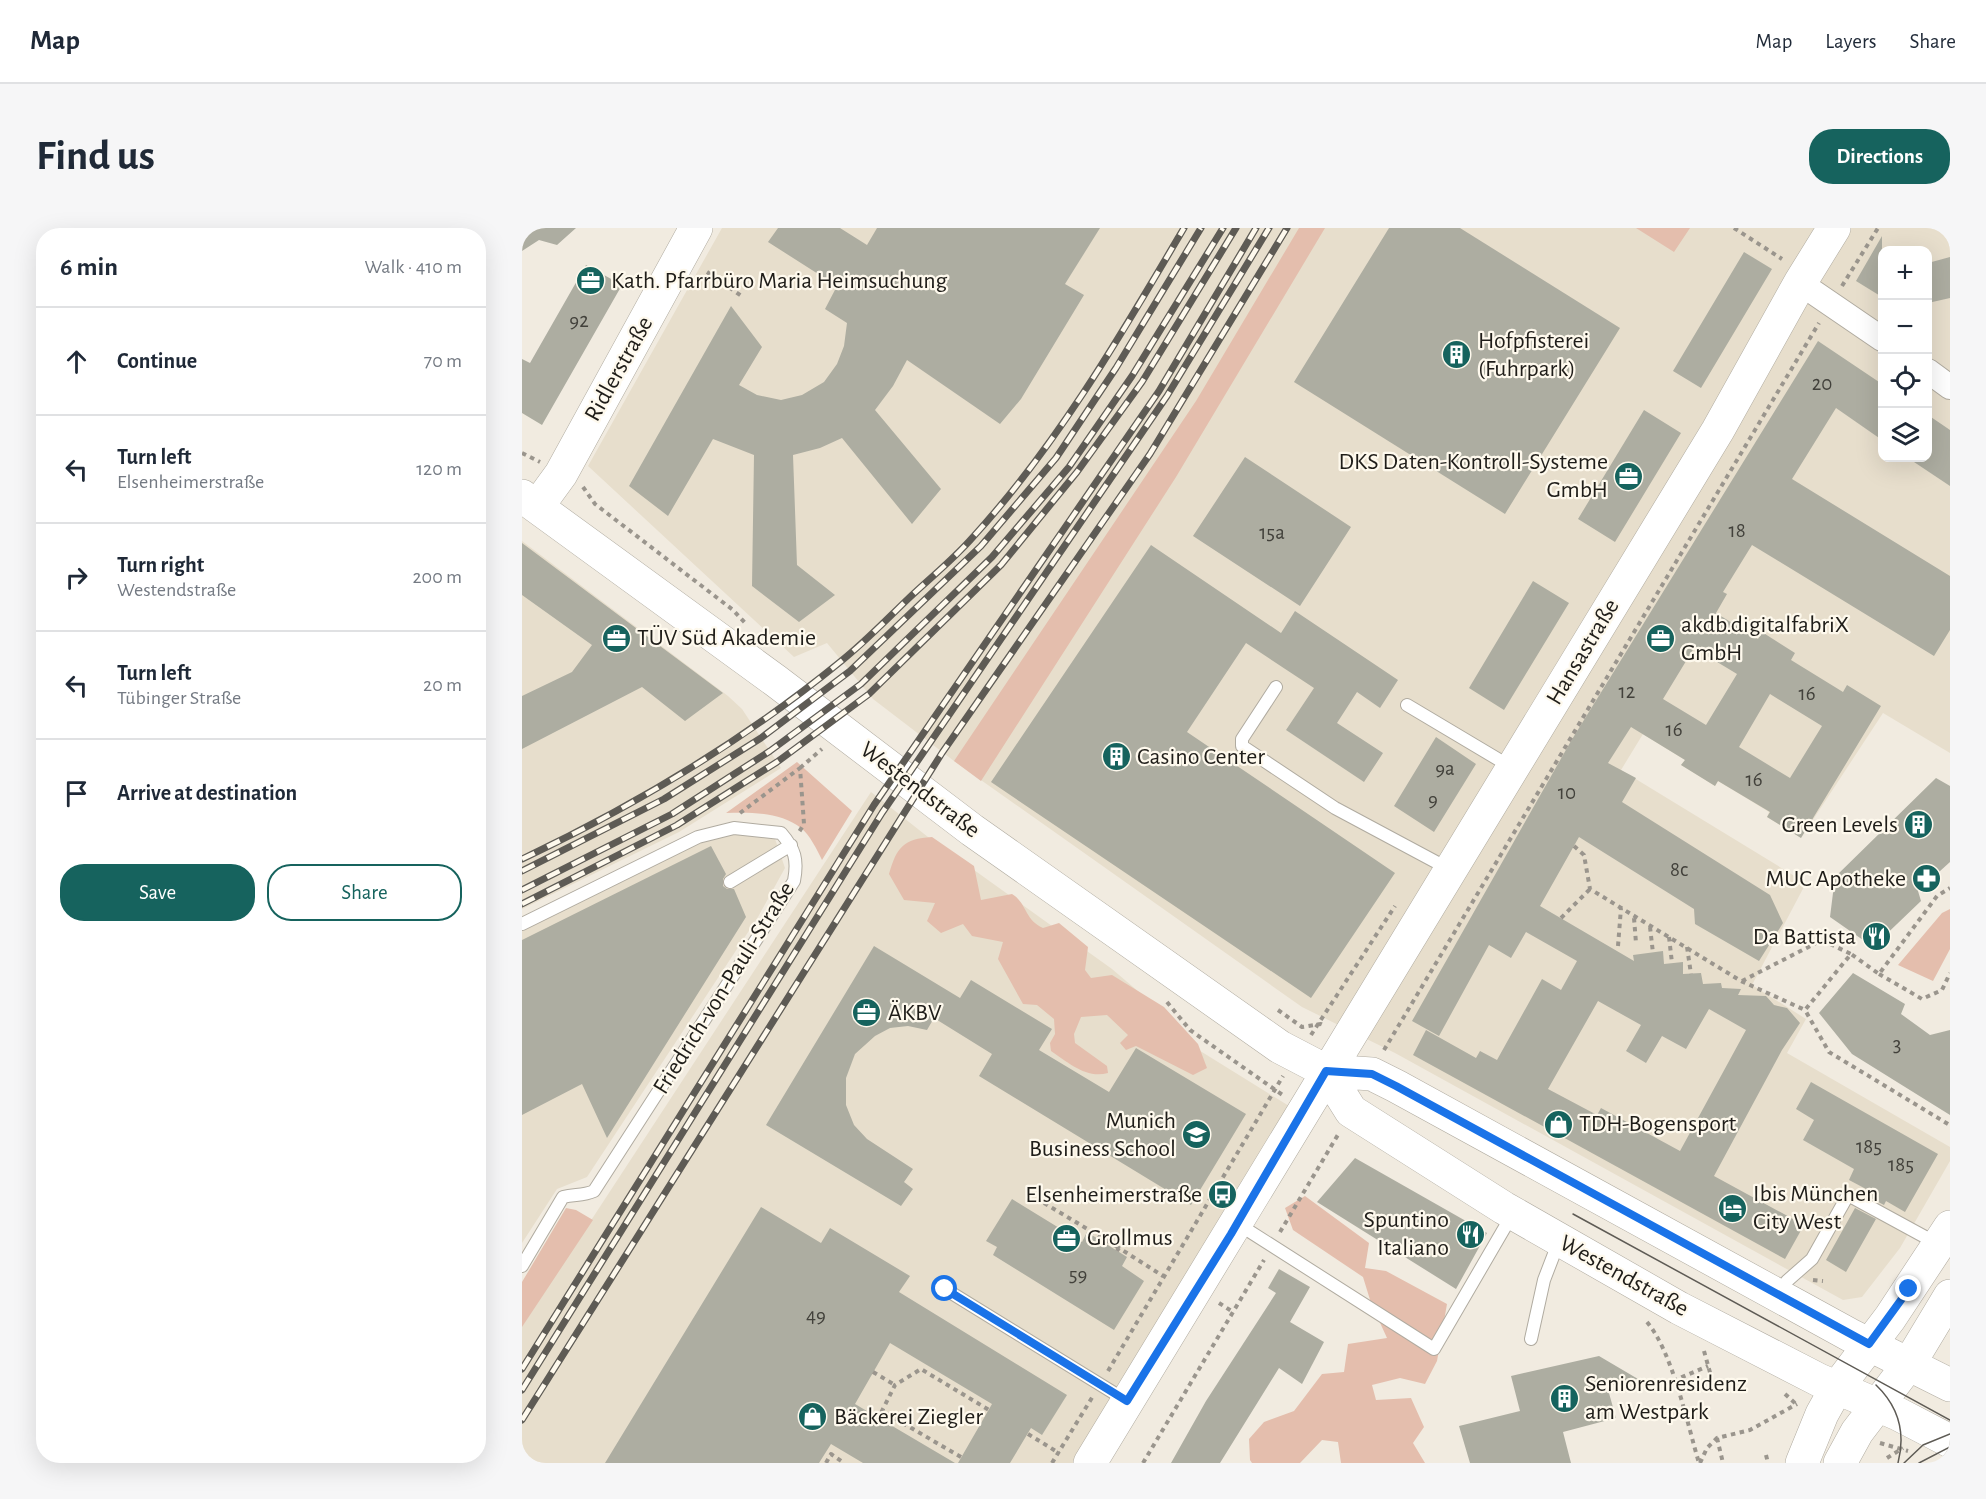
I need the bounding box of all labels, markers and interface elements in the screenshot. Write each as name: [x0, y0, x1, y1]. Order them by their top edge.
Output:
text: Map: [30, 27, 80, 55]
text: Map: [1756, 31, 1792, 52]
text: Layers: [1825, 31, 1876, 52]
text: Share: [1909, 31, 1956, 52]
button: Directions: [1809, 129, 1950, 184]
text: Find us: [36, 135, 155, 177]
map controls: [1878, 246, 1932, 462]
button: +: [1878, 246, 1932, 300]
text: 6 min: [60, 254, 118, 280]
text: Walk · 410 m: [364, 257, 462, 277]
office icon: Kath. Pfarrbüro Maria Heimsuchung: [574, 265, 606, 297]
place label: Kath. Pfarrbüro Maria Heimsuchung: [611, 269, 948, 293]
button: −: [1878, 300, 1932, 354]
house number: 92: [569, 310, 589, 331]
street label: Ridlerstraße: [580, 313, 658, 425]
place label: Hofpfisterei (Fuhrpark): [1478, 329, 1589, 381]
building icon: Hofpfisterei (Fuhrpark): [1441, 339, 1473, 371]
icon: ahead: [60, 345, 93, 378]
text: Continue: [117, 350, 197, 372]
text: 70 m: [424, 351, 462, 371]
button: locate: [1878, 354, 1932, 408]
house number: 20: [1812, 373, 1832, 394]
button: layers: [1878, 408, 1932, 462]
text: Turn left: [117, 446, 191, 468]
place label: DKS Daten-Kontroll-Systeme GmbH: [1339, 450, 1608, 502]
icon: left: [60, 453, 93, 486]
text: 120 m: [416, 459, 462, 479]
office icon: DKS Daten-Kontroll-Systeme GmbH: [1613, 460, 1645, 492]
text: Elsenheimerstraße: [117, 472, 264, 492]
house number: 18: [1728, 520, 1746, 541]
house number: 15a: [1259, 522, 1285, 543]
text: Turn right: [117, 554, 204, 576]
icon: right: [60, 561, 93, 594]
text: 200 m: [412, 567, 462, 587]
text: Westendstraße: [117, 580, 236, 600]
street label: Hansastraße: [1542, 595, 1624, 709]
place label: akdb.digitalfabriX GmbH: [1681, 613, 1849, 665]
office icon: TÜV Süd Akademie: [600, 622, 632, 654]
office icon: akdb.digitalfabriX GmbH: [1644, 623, 1676, 655]
place label: TÜV Süd Akademie: [637, 625, 816, 650]
text: Turn left: [117, 662, 191, 684]
icon: left: [60, 669, 93, 702]
text: 20 m: [423, 675, 462, 695]
house number: 12: [1619, 681, 1635, 702]
house number: 16: [1798, 683, 1816, 704]
text: Tübinger Straße: [117, 688, 241, 708]
house number: 16: [1665, 719, 1683, 740]
street label: Westendstraße: [856, 737, 984, 843]
building icon: Casino Center: [1100, 741, 1132, 773]
place label: Casino Center: [1137, 745, 1265, 769]
house number: 9a: [1435, 758, 1455, 779]
house number: 16: [1745, 769, 1763, 790]
icon: arrive: [60, 777, 93, 810]
text: Arrive at destination: [117, 782, 297, 804]
house number: 10: [1558, 782, 1576, 803]
house number: 9: [1428, 789, 1438, 810]
building icon: Green Levels: [1903, 809, 1935, 841]
place label: Green Levels: [1781, 813, 1898, 837]
house number: 8c: [1670, 859, 1688, 880]
pharmacy icon: MUC Apotheke: [1911, 863, 1943, 895]
button: Save: [60, 864, 255, 921]
button: Share: [267, 864, 462, 921]
place label: MUC Apotheke: [1765, 867, 1906, 891]
street label: Friedrich-von-Pauli-Straße: [649, 878, 799, 1098]
restaurant icon: Da Battista: [1861, 921, 1893, 953]
place label: Da Battista: [1753, 925, 1856, 949]
office icon: ÄKBV: [851, 997, 883, 1029]
place label: ÄKBV: [888, 1000, 942, 1025]
house number: 3: [1893, 1034, 1901, 1055]
shop icon: TDH-Bogensport: [1542, 1108, 1574, 1140]
place label: Munich Business School: [1029, 1109, 1176, 1161]
place label: TDH-Bogensport: [1579, 1112, 1737, 1136]
school or university icon: Munich Business School: [1181, 1119, 1213, 1151]
house number: 185: [1856, 1136, 1882, 1157]
house number: 185: [1888, 1154, 1914, 1175]
bus stop icon: Elsenheimerstraße: [1207, 1179, 1239, 1211]
place label: Ibis München City West: [1753, 1182, 1878, 1234]
place label: Elsenheimerstraße: [1025, 1183, 1202, 1207]
hotel icon: Ibis München City West: [1716, 1192, 1748, 1224]
place label: Spuntino Italiano: [1363, 1208, 1449, 1260]
restaurant icon: Spuntino Italiano: [1454, 1218, 1486, 1250]
office icon: Grollmus: [1050, 1222, 1082, 1254]
place label: Grollmus: [1087, 1226, 1173, 1250]
street label: Westendstraße: [1556, 1231, 1692, 1321]
house number: 59: [1069, 1264, 1087, 1285]
route start: [931, 1275, 957, 1301]
route end: [1895, 1275, 1921, 1301]
house number: 49: [806, 1305, 826, 1326]
place label: Seniorenresidenz am Westpark: [1585, 1372, 1747, 1424]
building icon: Seniorenresidenz am Westpark: [1548, 1382, 1580, 1414]
shop icon: Bäckerei Ziegler: [797, 1401, 829, 1433]
place label: Bäckerei Ziegler: [834, 1405, 983, 1429]

